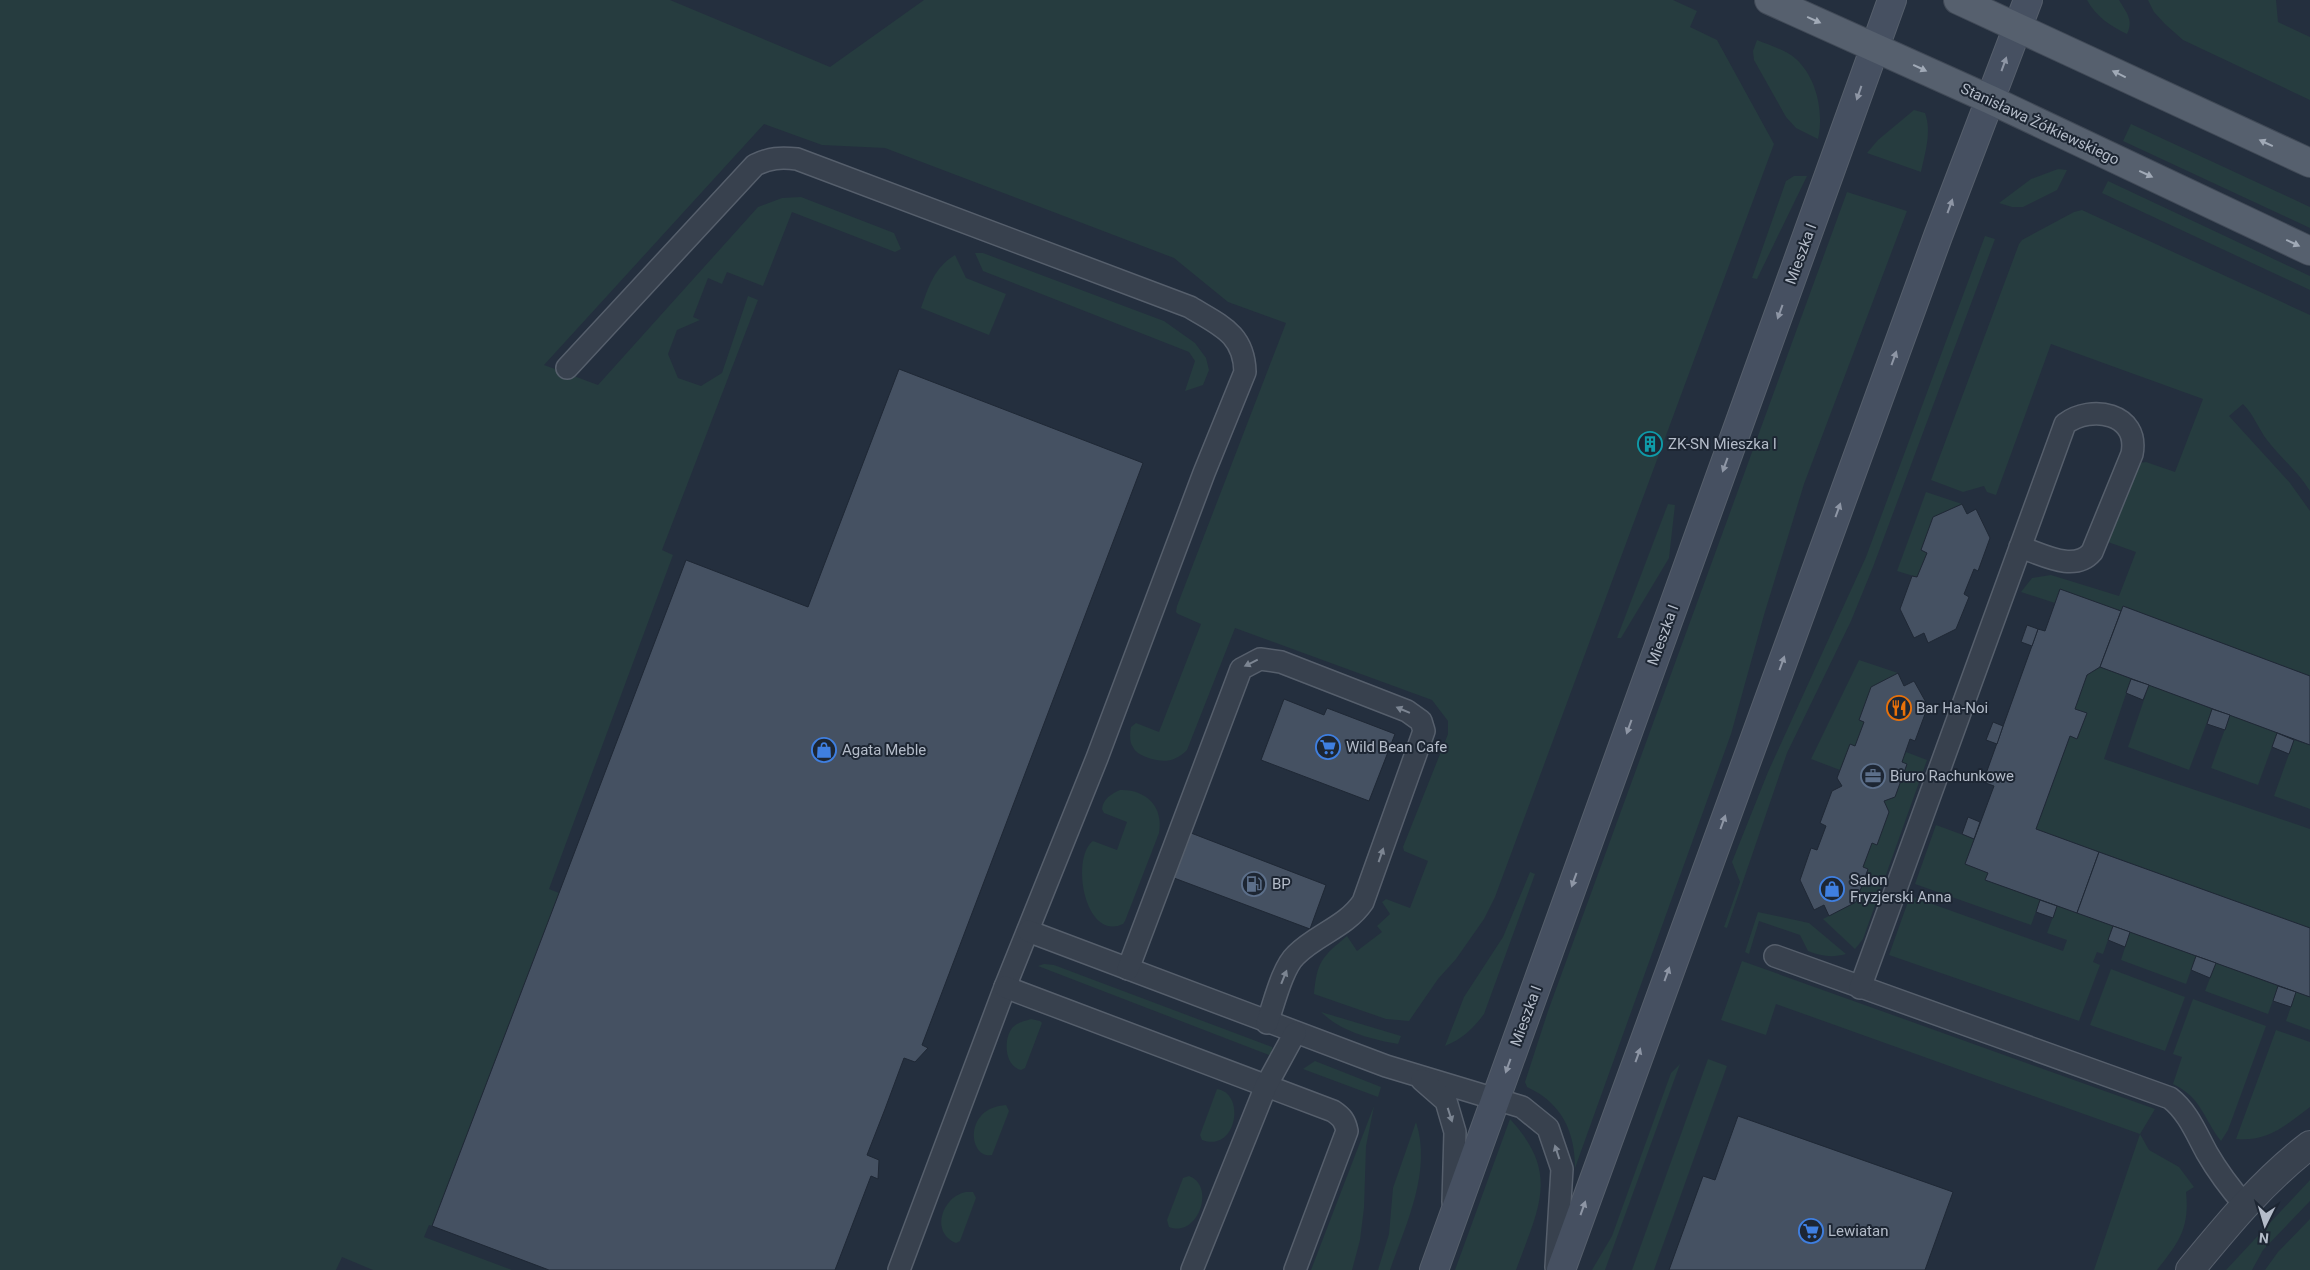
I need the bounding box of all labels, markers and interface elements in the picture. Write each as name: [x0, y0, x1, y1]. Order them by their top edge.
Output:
one-way arrow: [1806, 15, 1821, 24]
one-way arrow: [2000, 56, 2008, 71]
one-way arrow: [1913, 64, 1927, 72]
one-way arrow: [2112, 70, 2126, 78]
street label: Stanisława Żółkiewskiego: [1958, 79, 2122, 169]
one-way arrow: [1855, 86, 1862, 101]
one-way arrow: [2259, 139, 2273, 147]
one-way arrow: [2139, 170, 2153, 178]
one-way arrow: [1947, 198, 1954, 213]
street label: Mieszka I: [1782, 221, 1820, 287]
one-way arrow: [2286, 239, 2300, 247]
one-way arrow: [1776, 305, 1784, 320]
one-way arrow: [1890, 350, 1898, 365]
building icon: ZK-SN Mieszka I: [1637, 431, 1663, 457]
place label: ZK-SN Mieszka I: [1668, 435, 1777, 453]
one-way arrow: [1721, 458, 1729, 473]
one-way arrow: [1835, 503, 1842, 518]
street label: Mieszka I: [1644, 602, 1682, 668]
one-way arrow: [1778, 655, 1786, 670]
one-way arrow: [1244, 659, 1258, 667]
restaurant icon: Bar Ha-Noi: [1886, 695, 1912, 721]
place label: Bar Ha-Noi: [1916, 699, 1988, 717]
one-way arrow: [1396, 705, 1410, 713]
one-way arrow: [1625, 720, 1632, 735]
supermarket icon: Wild Bean Cafe: [1315, 734, 1341, 760]
shop icon: Agata Meble: [811, 737, 837, 763]
place label: Wild Bean Cafe: [1346, 738, 1447, 756]
place label: Agata Meble: [842, 741, 926, 759]
office icon: Biuro Rachunkowe: [1860, 763, 1886, 789]
place label: Biuro Rachunkowe: [1890, 767, 2014, 785]
one-way arrow: [1719, 814, 1727, 829]
one-way arrow: [1378, 847, 1386, 862]
fuel station icon: BP: [1241, 871, 1267, 897]
place label: Salon Fryzjerski Anna: [1850, 871, 1952, 906]
one-way arrow: [1570, 873, 1577, 888]
place label: BP: [1272, 875, 1291, 893]
shop icon: Salon Fryzjerski Anna: [1819, 876, 1845, 902]
one-way arrow: [1664, 967, 1671, 982]
one-way arrow: [1280, 969, 1288, 984]
street label: Mieszka I: [1507, 983, 1545, 1049]
one-way arrow: [1635, 1047, 1642, 1062]
one-way arrow: [1503, 1059, 1511, 1074]
one-way arrow: [1447, 1107, 1454, 1122]
one-way arrow: [1553, 1145, 1560, 1160]
one-way arrow: [1580, 1200, 1587, 1215]
north arrow: [2240, 1200, 2290, 1250]
supermarket icon: Lewiatan: [1798, 1218, 1824, 1244]
place label: Lewiatan: [1828, 1222, 1888, 1240]
text: N: [2258, 1230, 2269, 1246]

